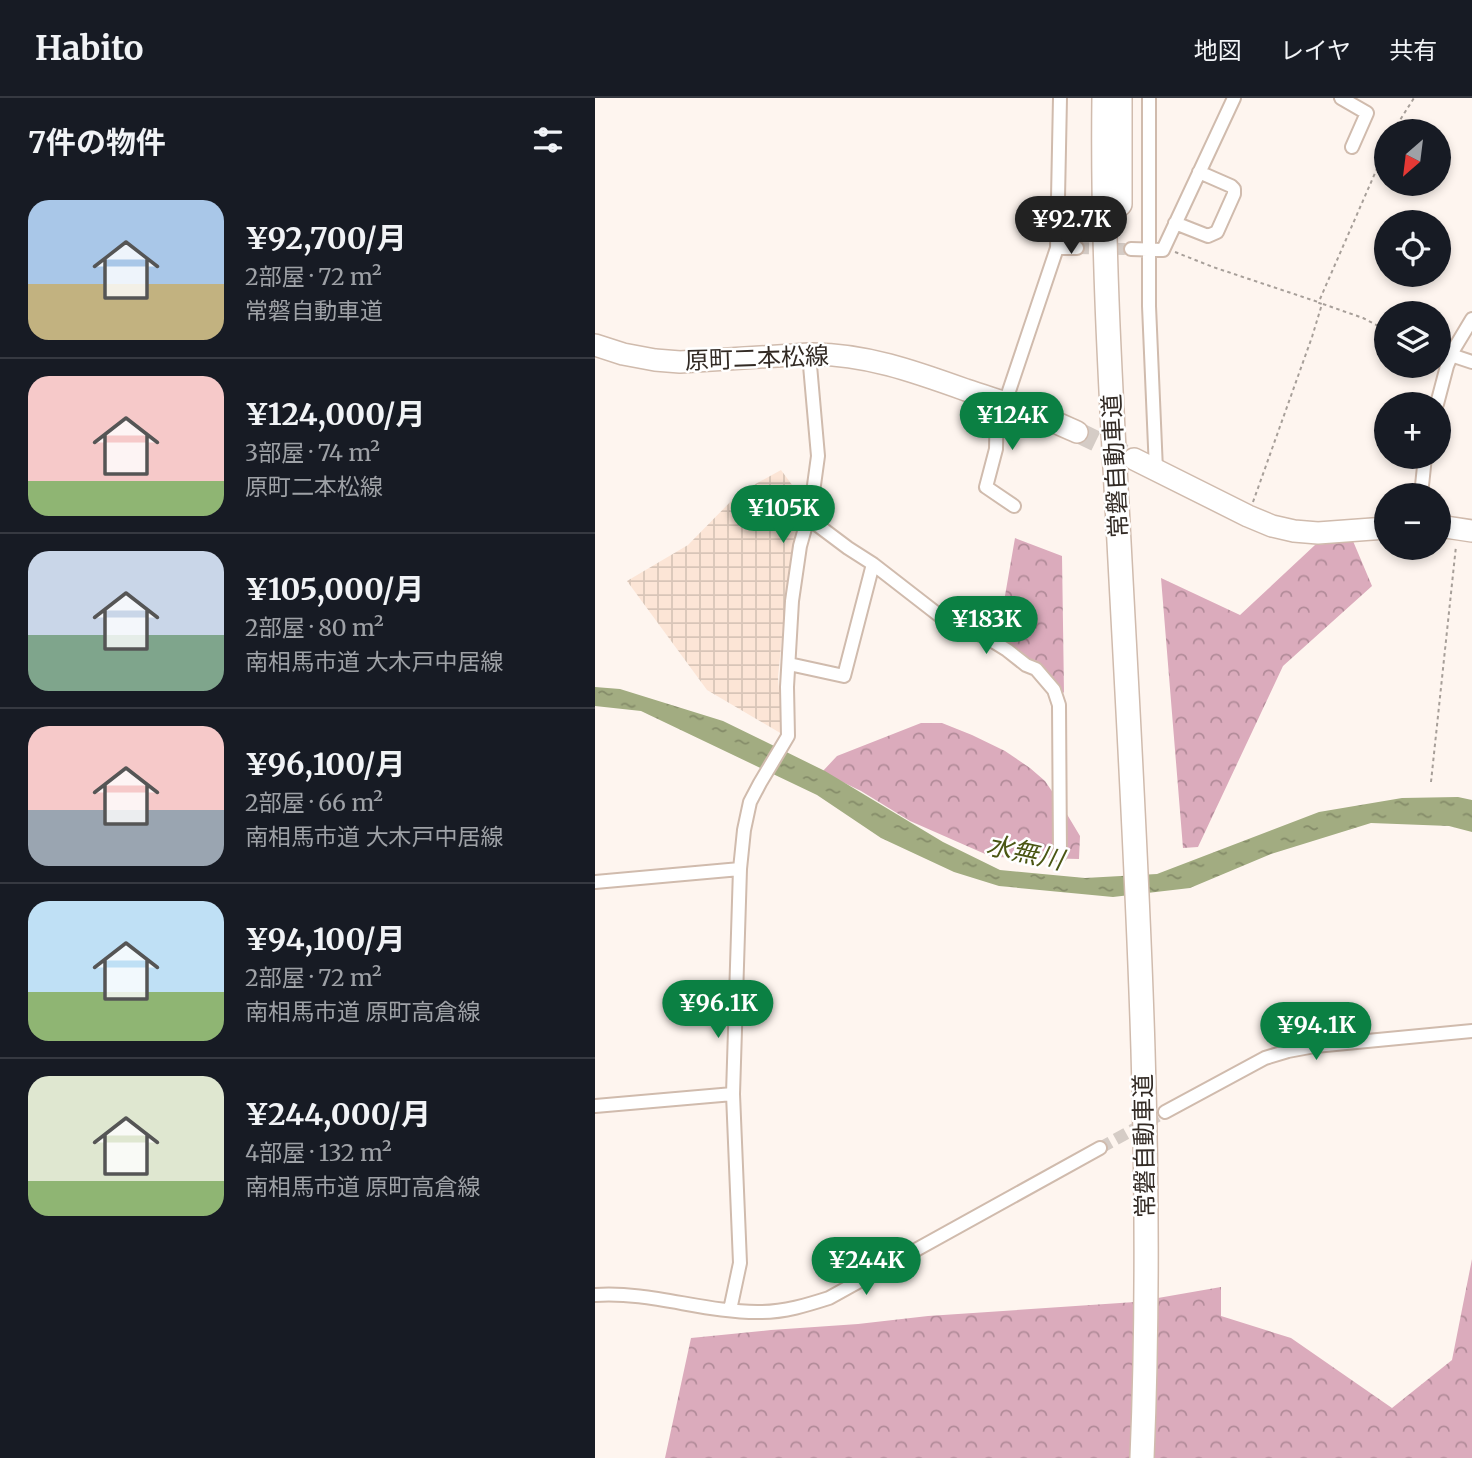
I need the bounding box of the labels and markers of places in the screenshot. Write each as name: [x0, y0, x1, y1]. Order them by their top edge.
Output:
pin: ¥92.7K: [1014, 197, 1128, 256]
pin: ¥124K: [963, 392, 1061, 452]
pin: ¥105K: [734, 486, 832, 545]
pin: ¥183K: [937, 596, 1035, 656]
pin: ¥96.1K: [661, 981, 775, 1040]
pin: ¥94.1K: [1259, 1002, 1373, 1062]
pin: ¥244K: [817, 1238, 915, 1297]

